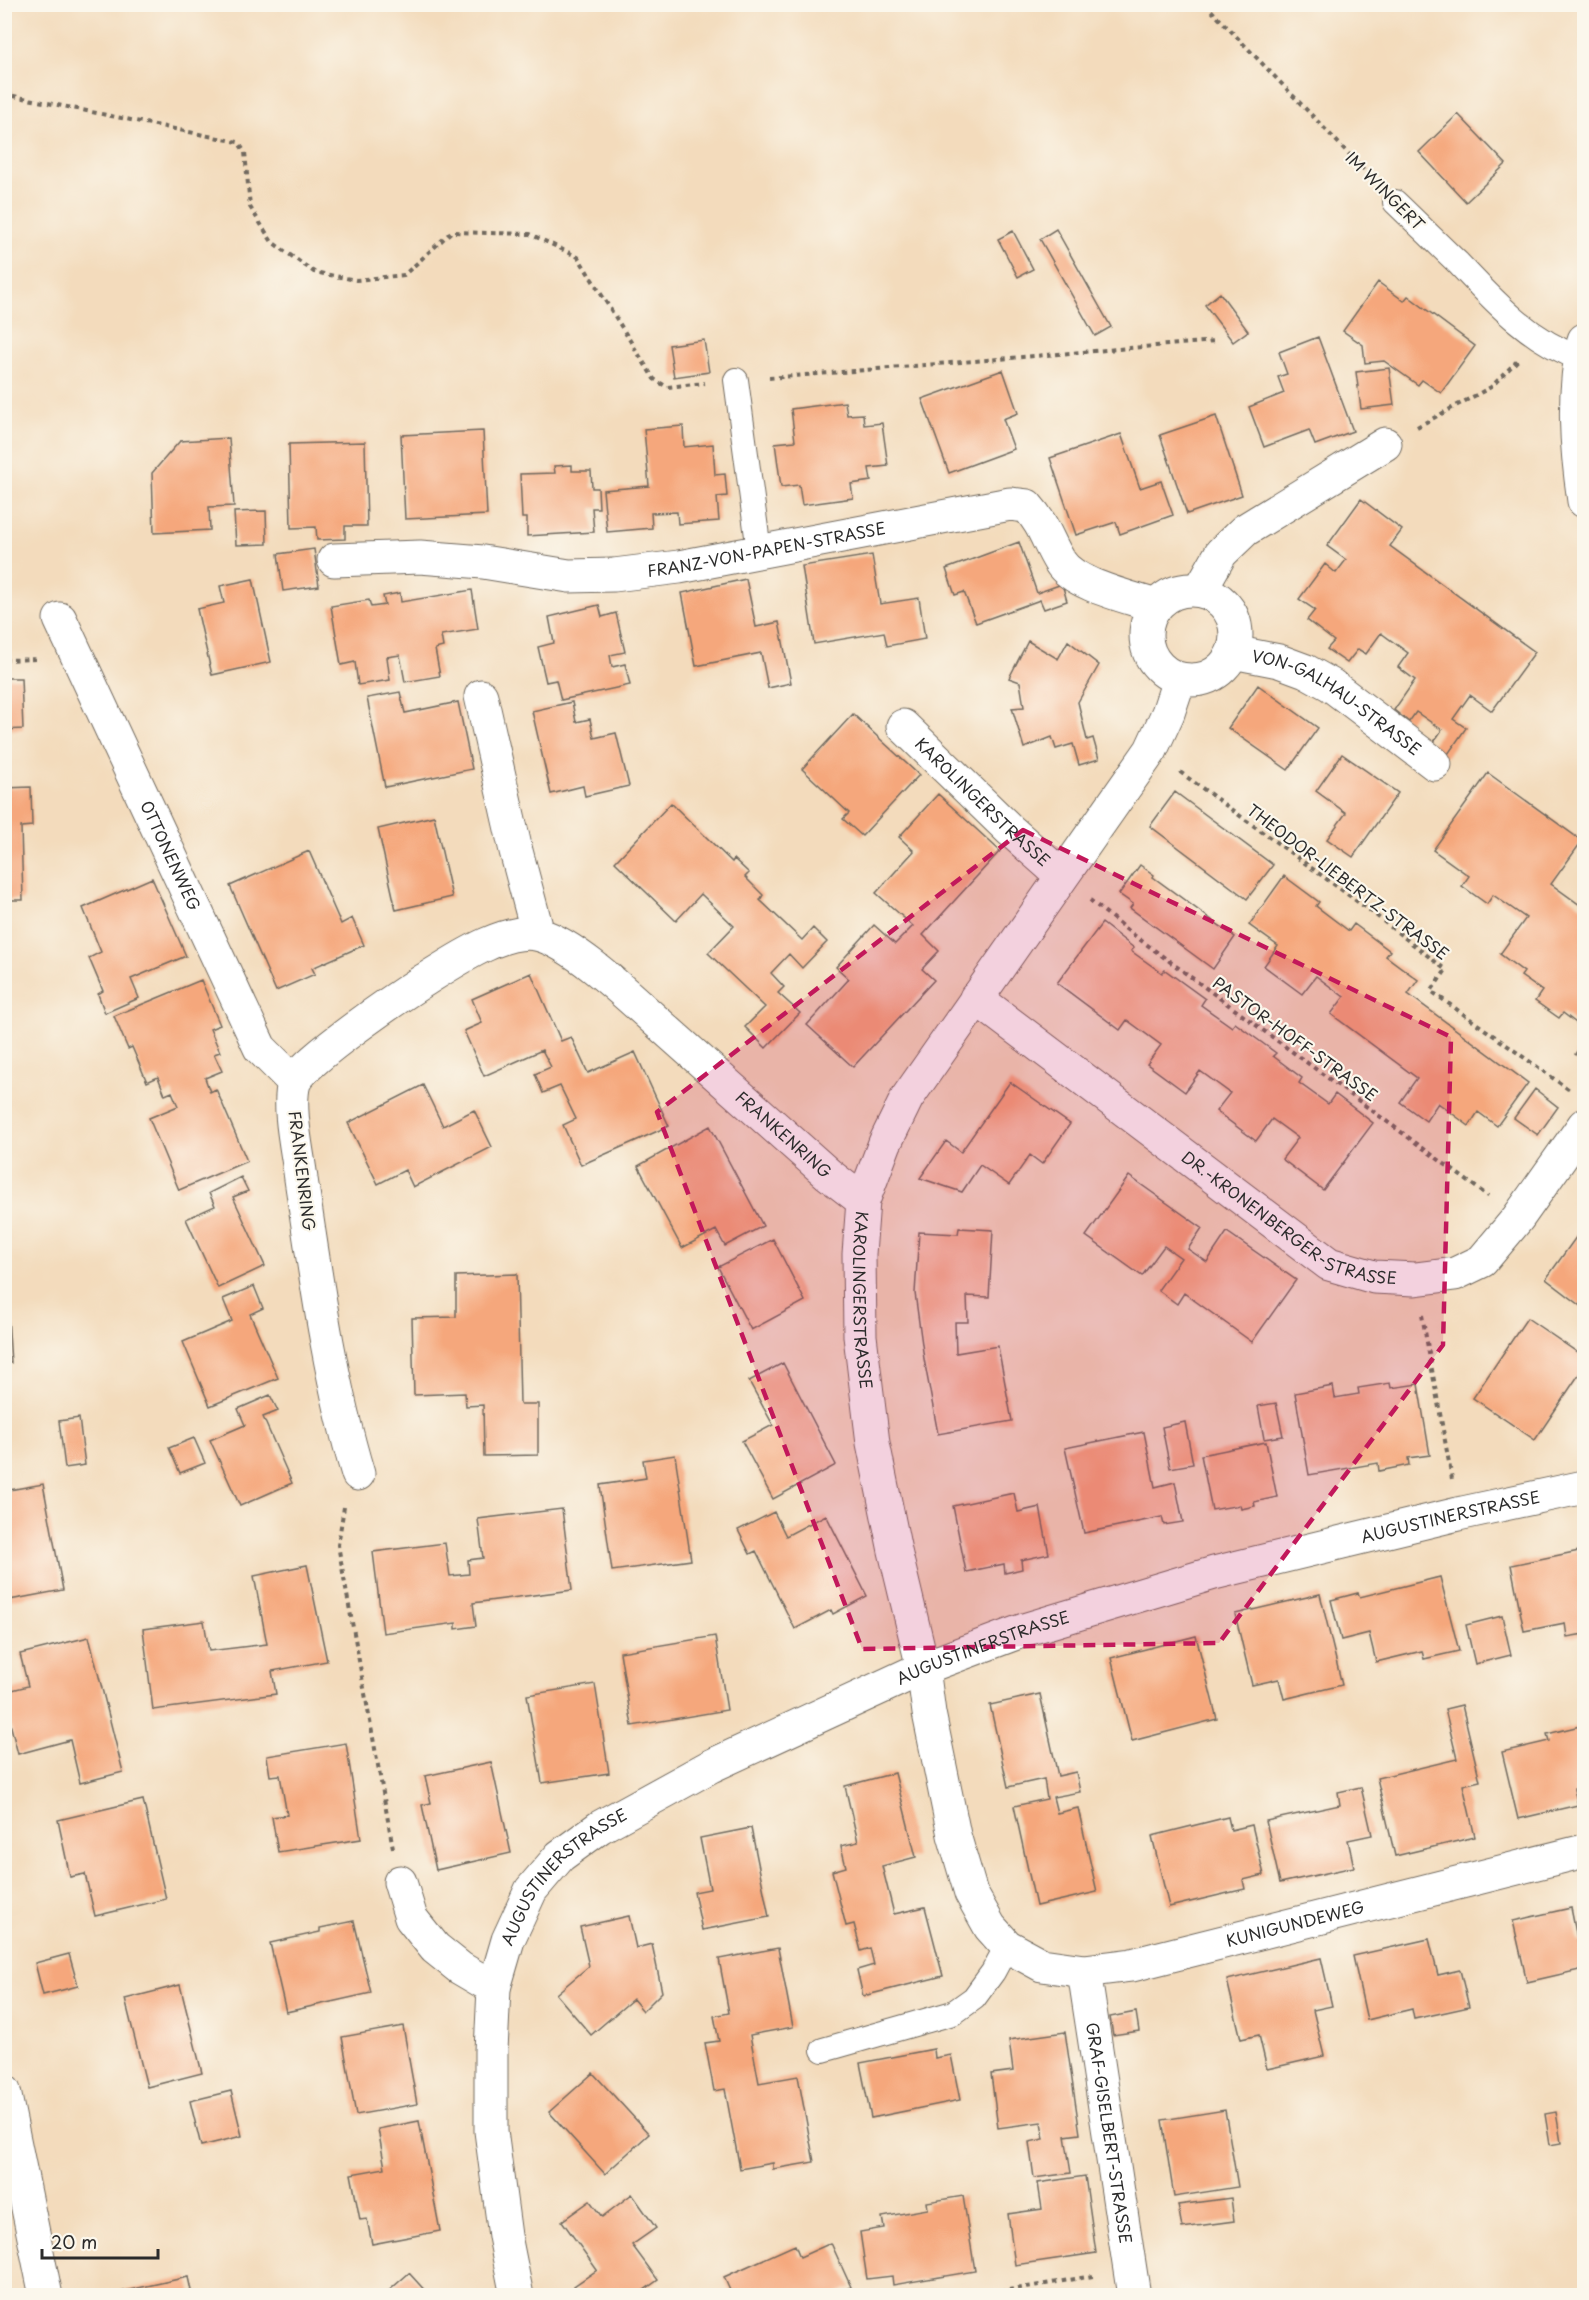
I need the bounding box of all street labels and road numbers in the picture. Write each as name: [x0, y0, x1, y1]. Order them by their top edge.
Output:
street label: IM WINGERT: [1341, 145, 1431, 235]
street label: FRANZ-VON-PAPEN-STRASSE: [646, 515, 888, 582]
street label: VON-GALHAU-STRASSE: [1250, 643, 1427, 760]
street label: KAROLINGERSTRASSE: [910, 731, 1056, 871]
street label: OTTONENWEG: [135, 796, 207, 914]
street label: THEODOR-LIEBERTZ-STRASSE: [1243, 797, 1454, 965]
street label: PASTOR-HOFF-STRASSE: [1208, 970, 1383, 1106]
street label: FRANKENRING: [731, 1085, 838, 1183]
street label: FRANKENRING: [284, 1109, 322, 1233]
street label: DR.-KRONENBERGER-STRASSE: [1177, 1144, 1397, 1289]
street label: KAROLINGERSTRASSE: [848, 1210, 879, 1390]
street label: AUGUSTINERSTRASSE: [1358, 1484, 1542, 1548]
street label: AUGUSTINERSTRASSE: [892, 1604, 1072, 1690]
street label: AUGUSTINERSTRASSE: [494, 1802, 631, 1949]
street label: KUNIGUNDEWEG: [1223, 1894, 1367, 1952]
street label: GRAF-GISELBERT-STRASSE: [1081, 2021, 1139, 2245]

